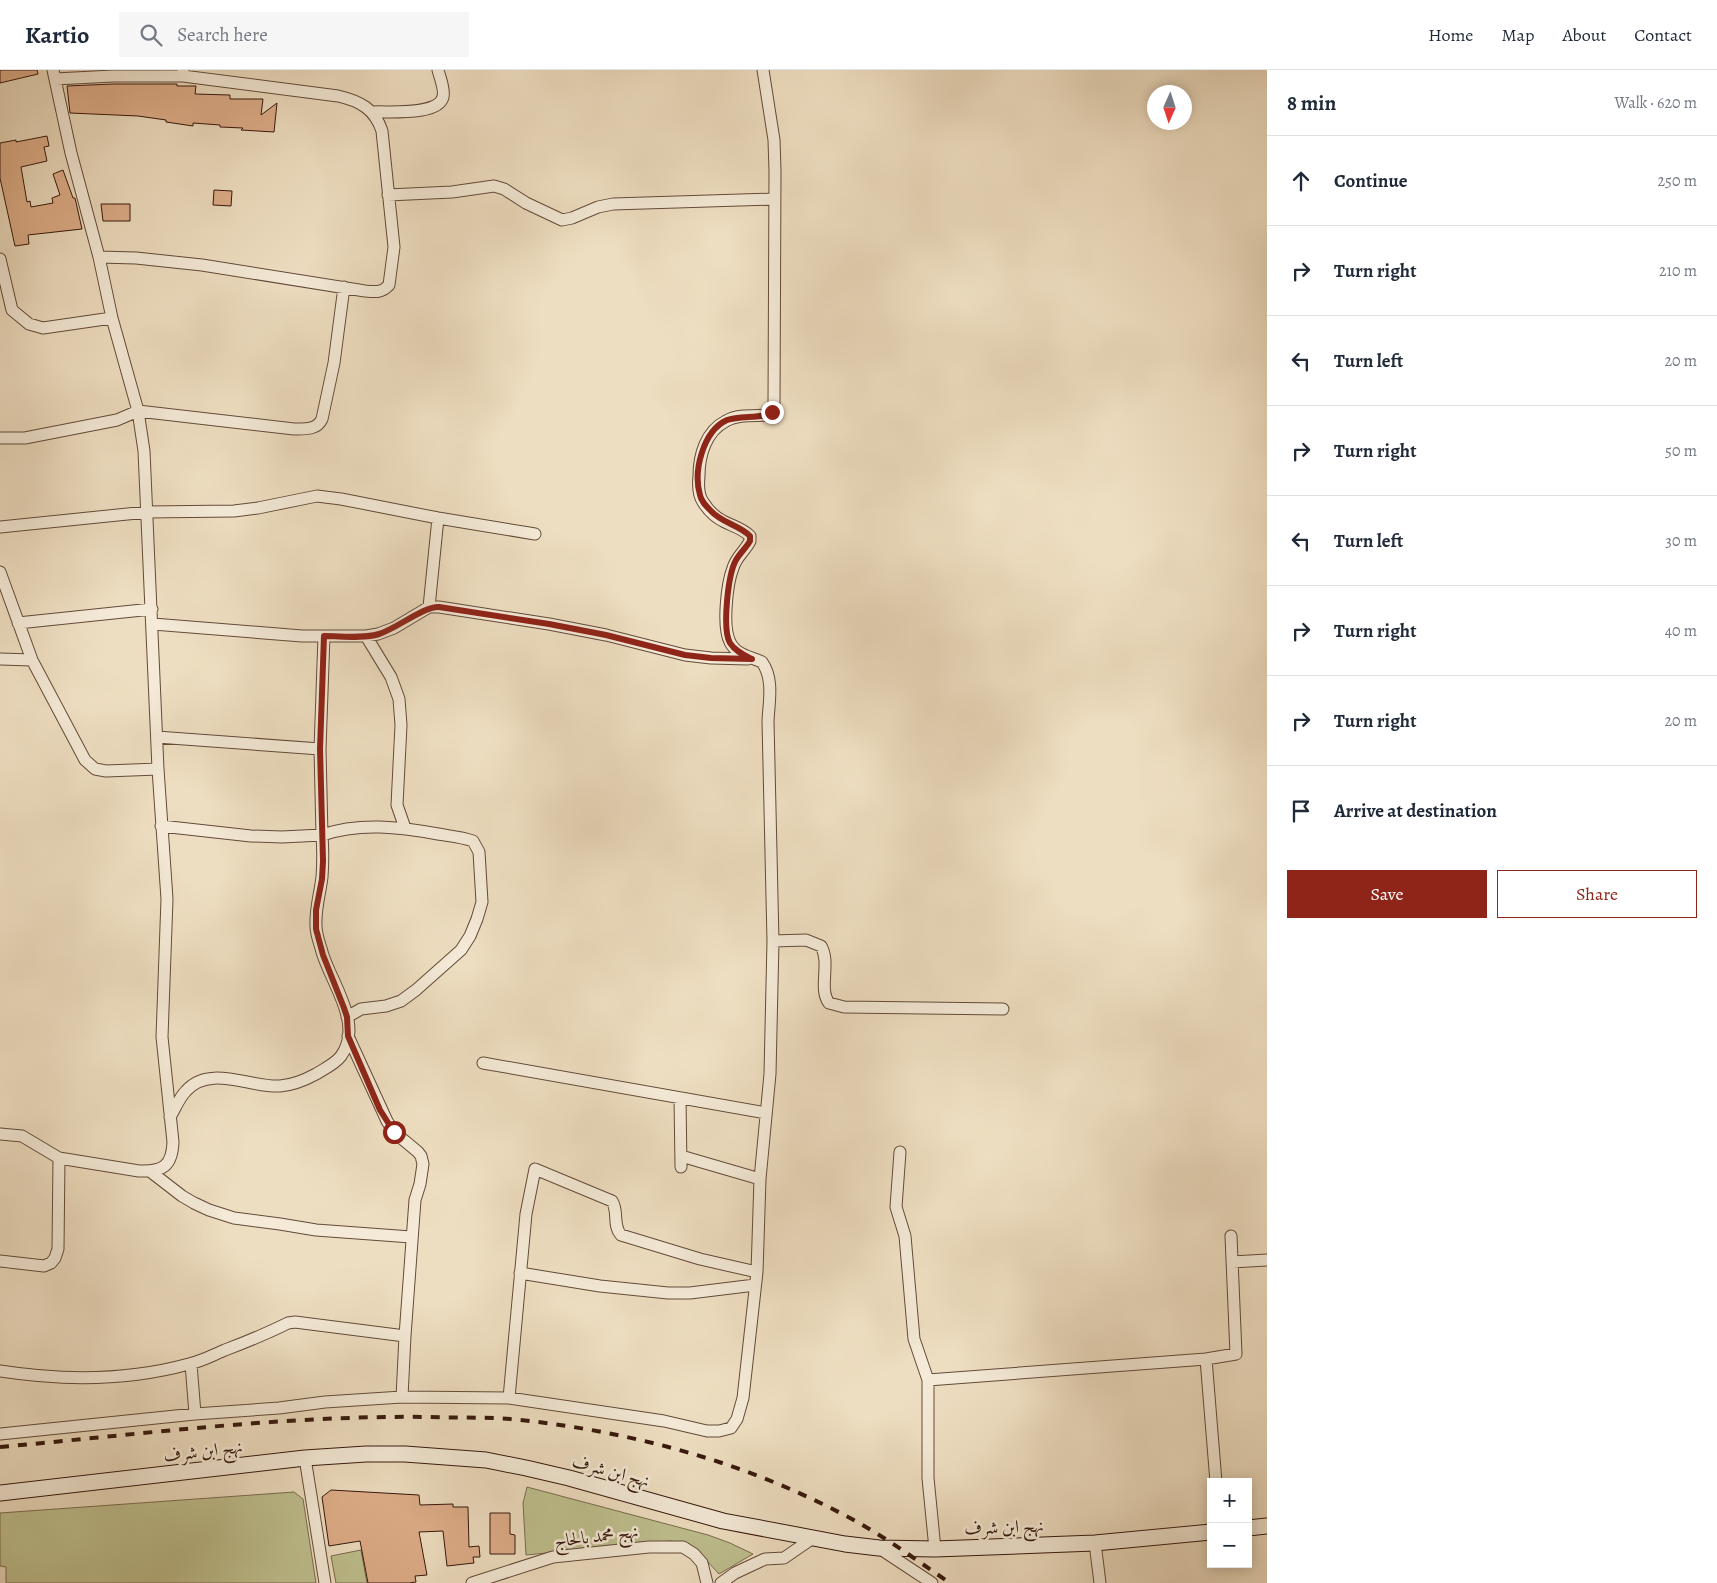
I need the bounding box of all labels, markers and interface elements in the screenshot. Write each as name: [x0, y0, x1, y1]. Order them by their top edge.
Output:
search box: [119, 12, 469, 57]
text: Kartio: [25, 19, 89, 51]
icon: search: [137, 21, 165, 49]
text: Search here: [177, 22, 268, 48]
text: Home: [1428, 23, 1473, 47]
text: Map: [1501, 23, 1534, 47]
text: About: [1562, 23, 1606, 47]
text: Contact: [1634, 23, 1692, 47]
north arrow: [1147, 85, 1192, 130]
text: 8 min: [1287, 89, 1336, 117]
text: Walk · 620 m: [1615, 92, 1697, 114]
icon: ahead: [1287, 167, 1315, 195]
text: Continue: [1334, 168, 1408, 194]
text: 250 m: [1658, 170, 1697, 192]
icon: right: [1287, 257, 1315, 285]
text: Turn right: [1334, 258, 1416, 284]
text: 210 m: [1659, 260, 1697, 282]
icon: left: [1287, 347, 1315, 375]
text: Turn left: [1334, 348, 1403, 374]
text: 20 m: [1664, 350, 1697, 372]
route end: [761, 401, 784, 424]
icon: right: [1287, 437, 1315, 465]
text: Turn right: [1334, 438, 1416, 464]
text: 50 m: [1665, 440, 1697, 462]
icon: left: [1287, 527, 1315, 555]
text: Turn left: [1334, 528, 1403, 554]
text: 30 m: [1665, 530, 1697, 552]
icon: right: [1287, 617, 1315, 645]
text: Turn right: [1334, 618, 1416, 644]
text: 40 m: [1665, 620, 1697, 642]
icon: right: [1287, 707, 1315, 735]
text: Turn right: [1334, 708, 1416, 734]
text: 20 m: [1664, 710, 1697, 732]
icon: arrive: [1287, 797, 1315, 825]
text: Arrive at destination: [1334, 798, 1497, 824]
button: Save: [1287, 870, 1487, 918]
button: Share: [1497, 870, 1697, 918]
route start: [383, 1121, 406, 1144]
street label: نهج ابن شرف: [162, 1434, 244, 1472]
street label: نهج ابن شرف: [569, 1449, 652, 1497]
map controls: [1207, 1478, 1252, 1568]
button: +: [1207, 1478, 1252, 1523]
street label: نهج ابن شرف: [964, 1514, 1044, 1544]
street label: نهج محمد بالحاج: [552, 1519, 640, 1557]
button: −: [1207, 1523, 1252, 1568]

